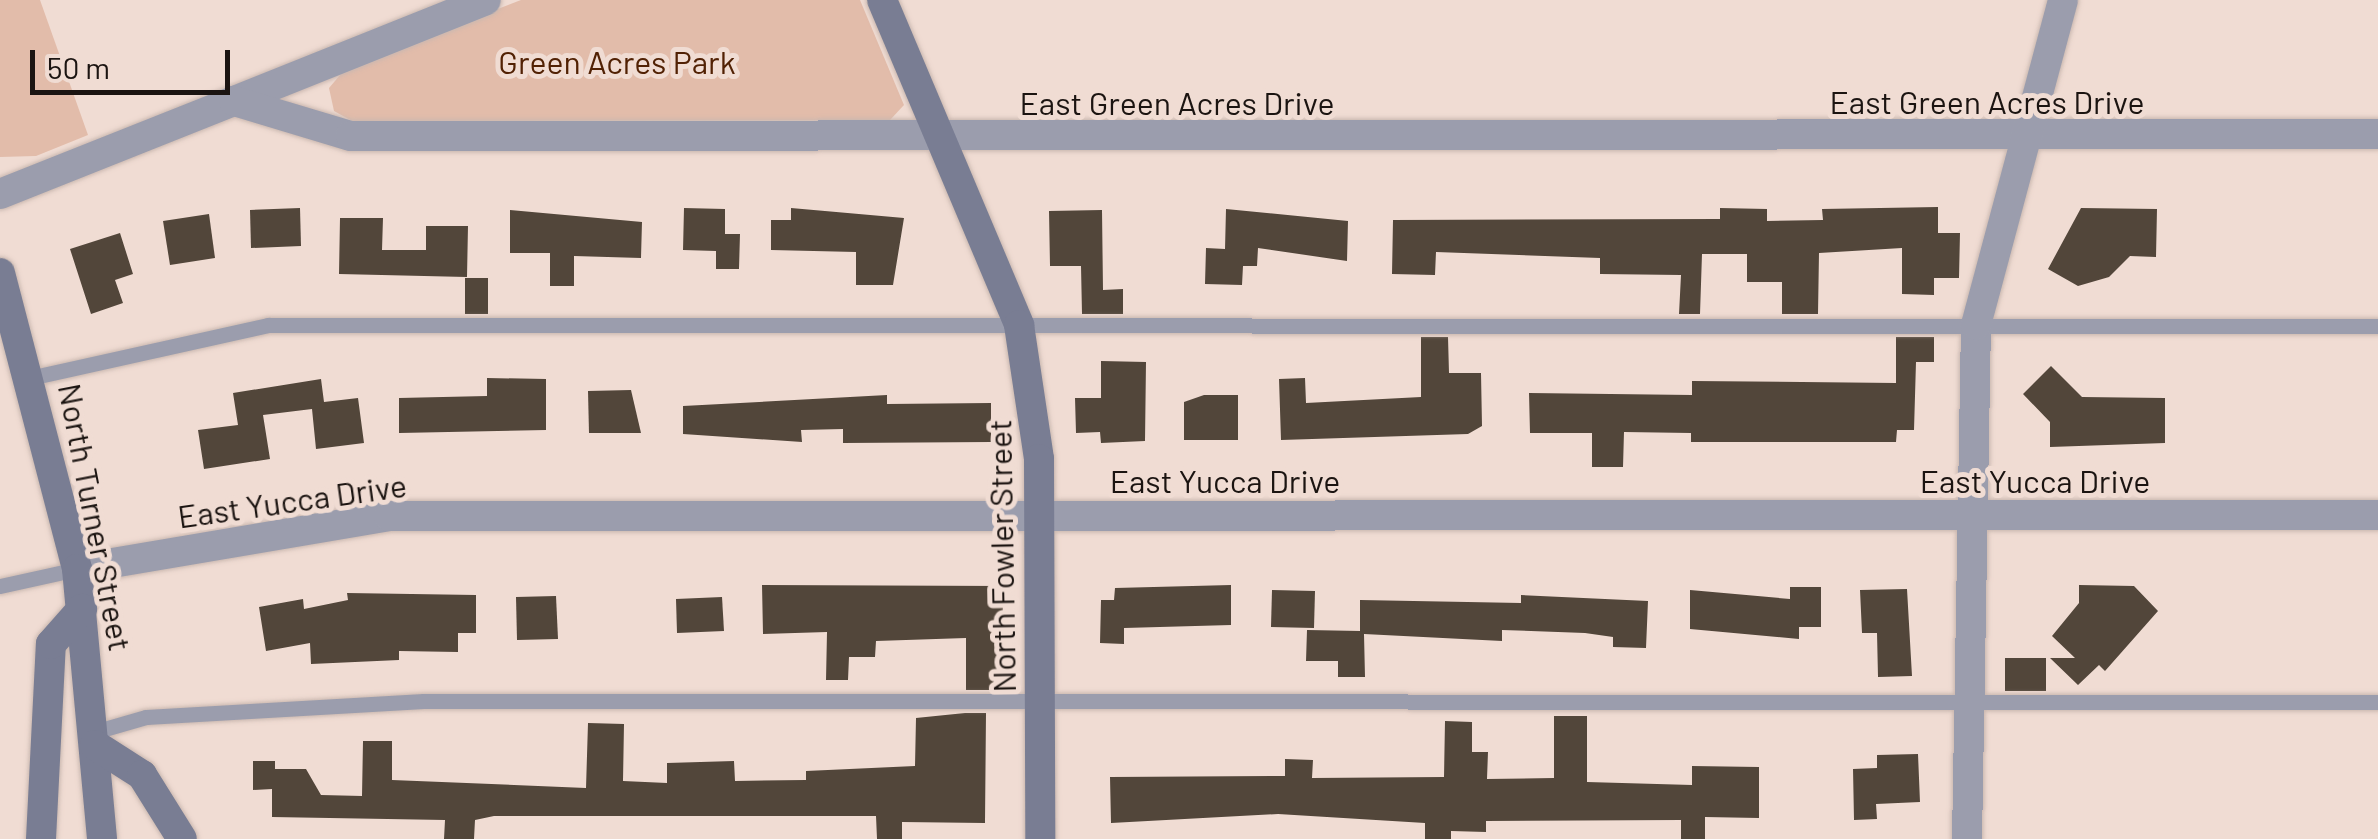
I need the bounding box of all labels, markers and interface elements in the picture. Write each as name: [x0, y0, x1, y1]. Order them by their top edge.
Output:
scale bar: [35, 30, 235, 92]
park label: Green Acres Park: [498, 42, 736, 80]
text: 50 m: [47, 49, 110, 85]
street label: East Green Acres Drive: [1830, 82, 2144, 120]
street label: East Green Acres Drive: [1020, 83, 1334, 121]
street label: North Turner Street: [51, 380, 141, 654]
street label: North Fowler Street: [979, 419, 1023, 693]
street label: East Yucca Drive: [1110, 461, 1340, 499]
street label: East Yucca Drive: [1920, 461, 2150, 499]
street label: East Yucca Drive: [175, 465, 409, 535]

